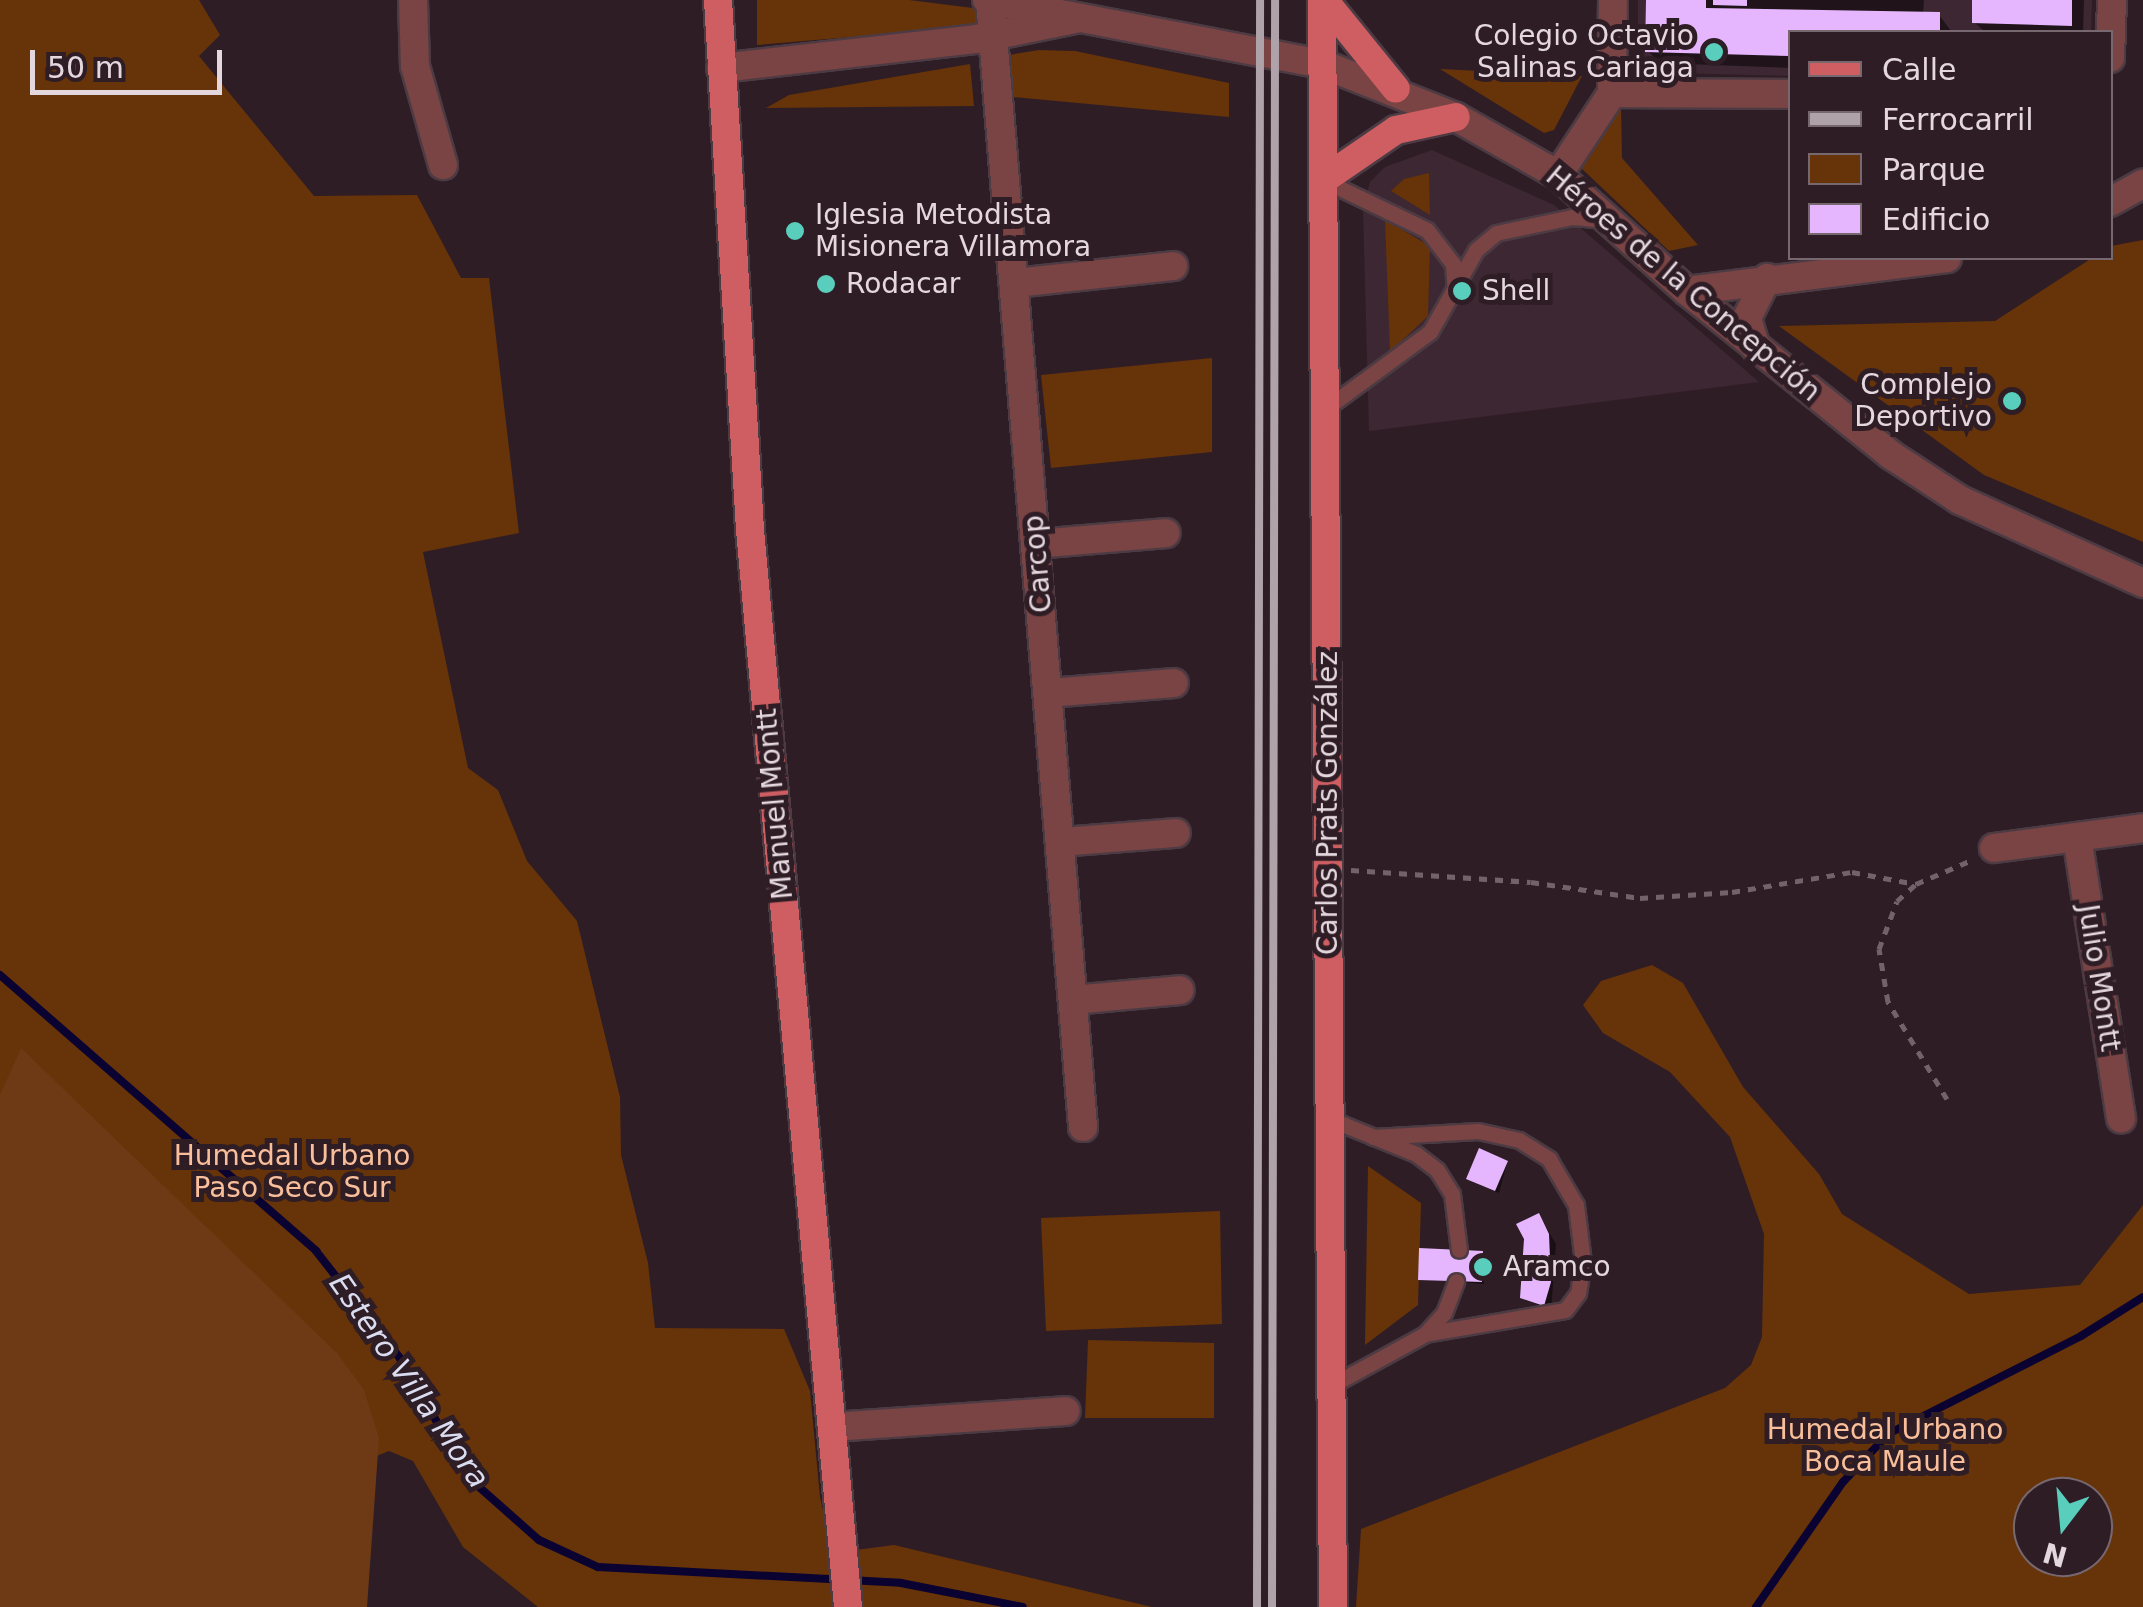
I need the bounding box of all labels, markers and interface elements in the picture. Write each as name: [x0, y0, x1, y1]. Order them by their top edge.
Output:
place label: Colegio Octavio Salinas Cariaga: [1474, 19, 1694, 85]
scale bar: [35, 30, 228, 92]
legend: [1788, 30, 2113, 260]
marker: Colegio Octavio Salinas Cariaga: [1703, 41, 1725, 63]
text: 50 m: [47, 50, 124, 85]
text: Calle: [1882, 52, 1956, 87]
text: Ferrocarril: [1882, 102, 2034, 137]
text: Parque: [1882, 152, 1985, 187]
street label: Héroes de la Concepción: [1539, 159, 1827, 409]
place label: Iglesia Metodista Misionera Villamora: [815, 198, 1091, 264]
text: Edificio: [1882, 202, 1990, 237]
marker: Iglesia Metodista Misionera Villamora: [784, 220, 806, 242]
place label: Rodacar: [846, 267, 960, 301]
marker: Rodacar: [815, 273, 837, 295]
place label: Shell: [1482, 274, 1550, 308]
marker: Shell: [1451, 280, 1473, 302]
place label: Complejo Deportivo: [1854, 368, 1992, 434]
marker: Complejo Deportivo: [2001, 390, 2023, 412]
street label: Carcop: [1017, 514, 1059, 614]
street label: Carlos Prats González: [1311, 651, 1345, 955]
street label: Manuel Montt: [750, 707, 800, 901]
street label: Julio Montt: [2071, 902, 2127, 1054]
park label: Humedal Urbano Paso Seco Sur: [174, 1139, 410, 1205]
place label: Aramco: [1503, 1250, 1611, 1284]
marker: Aramco: [1472, 1256, 1494, 1278]
water label: Estero Villa Mora: [322, 1267, 496, 1495]
park label: Humedal Urbano Boca Maule: [1767, 1413, 2003, 1479]
north arrow: [2013, 1477, 2113, 1577]
text: N: [2039, 1535, 2071, 1573]

